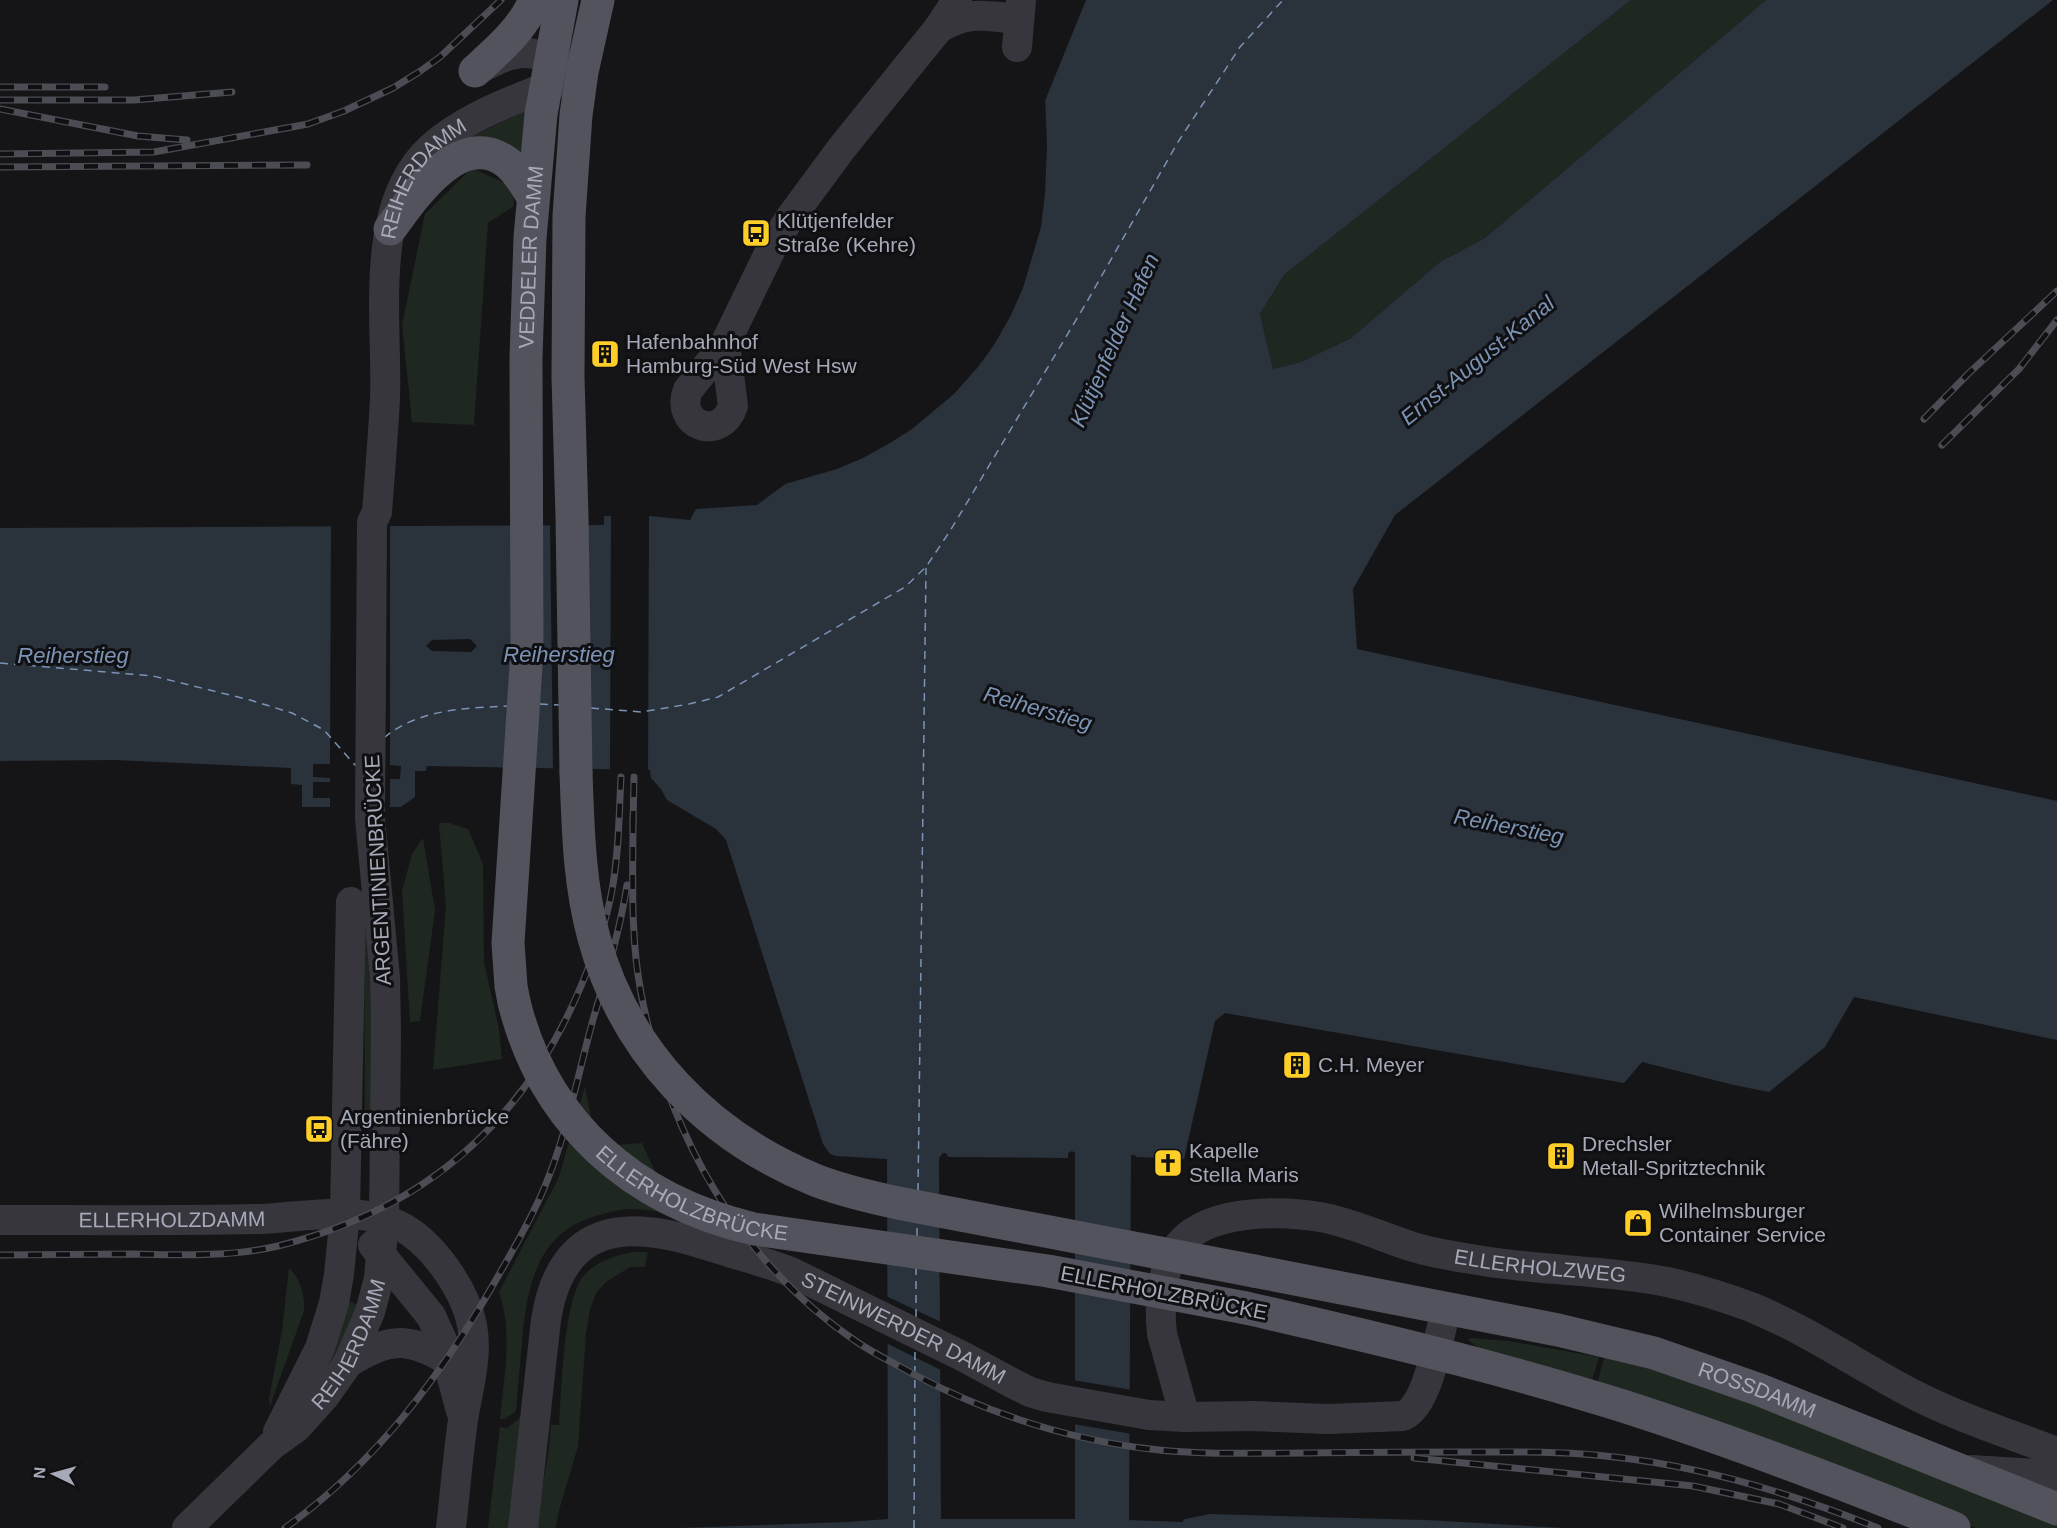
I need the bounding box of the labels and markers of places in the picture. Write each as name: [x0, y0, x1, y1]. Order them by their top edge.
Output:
place label: Klütjenfelder Straße (Kehre): [777, 209, 916, 256]
bus stop icon: Klütjenfelder Straße (Kehre): [740, 217, 772, 249]
place label: Hafenbahnhof Hamburg-Süd West Hsw: [626, 330, 858, 377]
building icon: Hafenbahnhof Hamburg-Süd West Hsw: [589, 338, 621, 370]
building icon: C.H. Meyer: [1281, 1049, 1313, 1081]
place label: C.H. Meyer: [1318, 1053, 1424, 1076]
place label: Argentinienbrücke (Fähre): [340, 1105, 509, 1152]
bus stop icon: Argentinienbrücke (Fähre): [303, 1113, 335, 1145]
place label: Drechsler Metall-Spritztechnik: [1582, 1132, 1766, 1179]
place label: Kapelle Stella Maris: [1189, 1139, 1299, 1186]
building icon: Drechsler Metall-Spritztechnik: [1545, 1140, 1577, 1172]
church icon: Kapelle Stella Maris: [1152, 1147, 1184, 1179]
place label: Wilhelmsburger Container Service: [1659, 1199, 1826, 1246]
shop icon: Wilhelmsburger Container Service: [1622, 1207, 1654, 1239]

